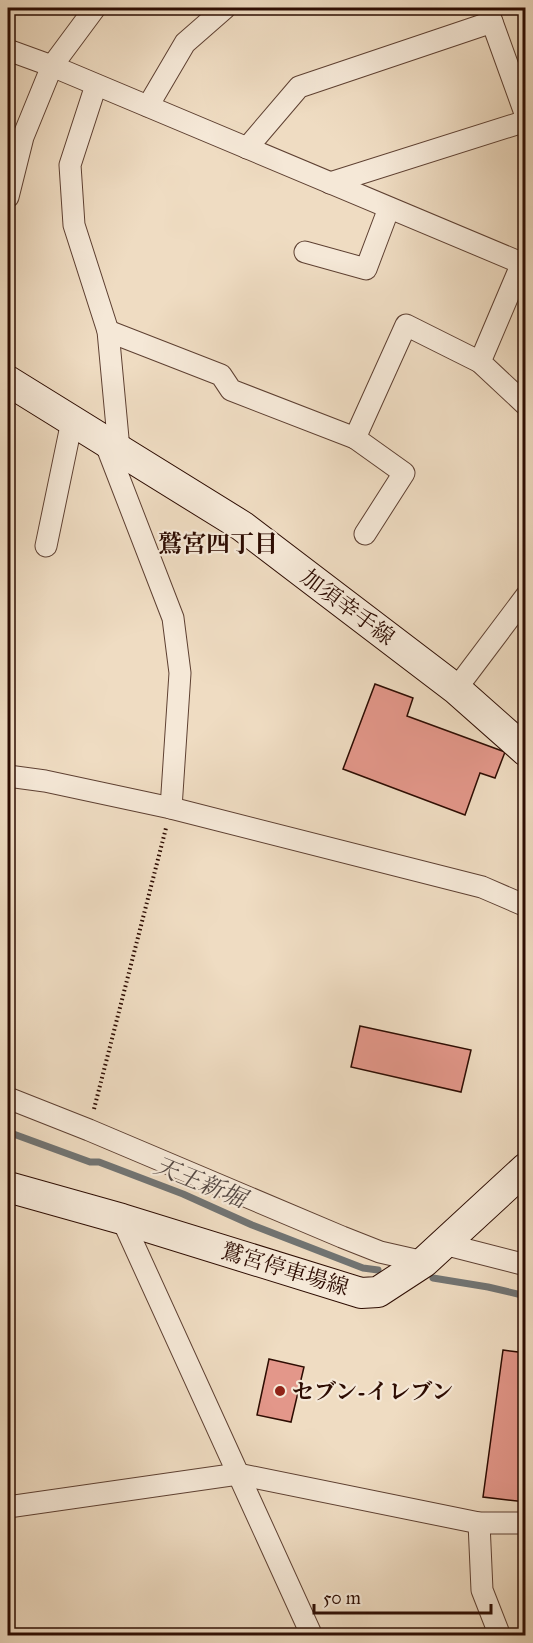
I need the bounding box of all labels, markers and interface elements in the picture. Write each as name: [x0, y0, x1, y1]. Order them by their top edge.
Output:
district label: 鷲宮四丁目: [158, 529, 278, 559]
street label: 加須幸手線: [296, 563, 400, 651]
water label: 天王新堀: [150, 1150, 254, 1215]
street label: 鷲宮停車場線: [218, 1237, 352, 1301]
place label: セブン-イレブン: [292, 1378, 453, 1405]
marker: セブン-イレブン: [273, 1384, 287, 1398]
scale bar: [314, 1577, 491, 1615]
text: 50 m: [323, 1587, 361, 1609]

